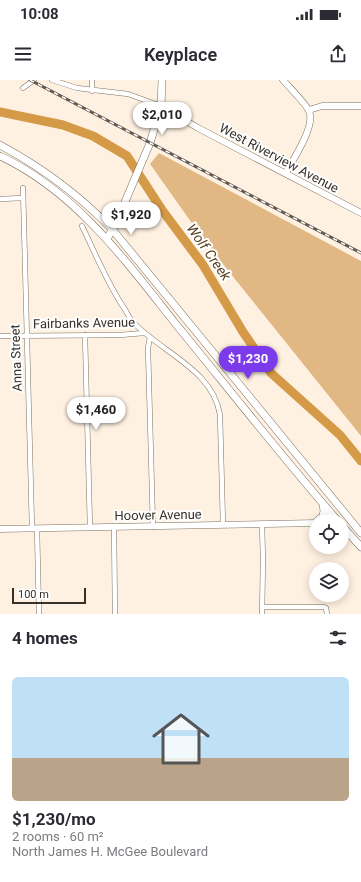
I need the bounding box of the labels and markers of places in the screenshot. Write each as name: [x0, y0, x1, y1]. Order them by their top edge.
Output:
pin: $2,010: [129, 102, 195, 136]
pin: $1,920: [98, 202, 164, 236]
pin: $1,230: [215, 346, 281, 380]
pin: $1,460: [63, 397, 129, 431]

